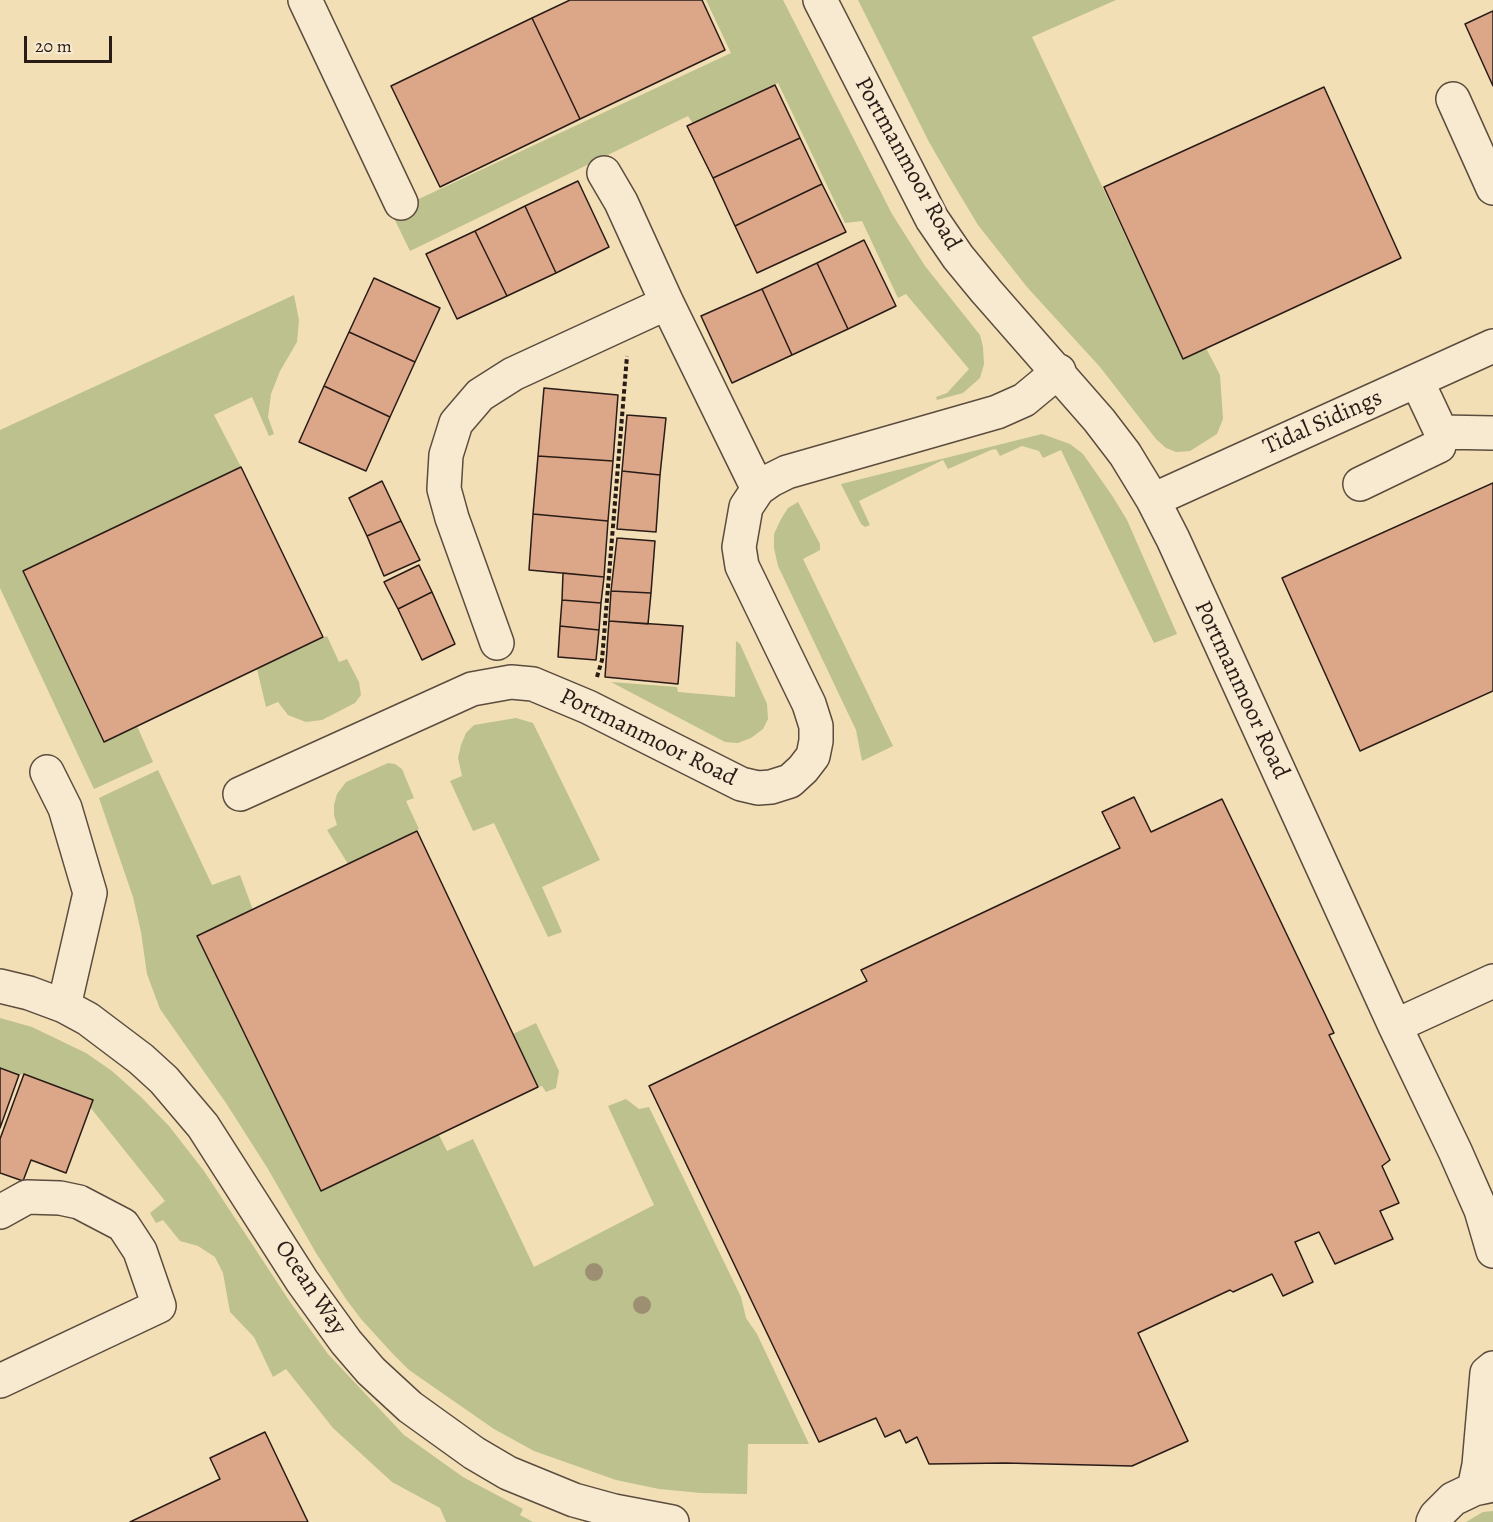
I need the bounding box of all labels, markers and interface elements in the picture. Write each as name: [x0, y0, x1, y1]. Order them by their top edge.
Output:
scale bar: [27, 24, 116, 62]
text: 20 m: [35, 34, 72, 58]
street label: Portmanmoor Road: [848, 72, 966, 256]
street label: Tidal Sidings: [1259, 384, 1387, 462]
street label: Portmanmoor Road: [1187, 596, 1295, 784]
street label: Portmanmoor Road: [555, 683, 741, 793]
street label: Ocean Way: [268, 1235, 352, 1341]

